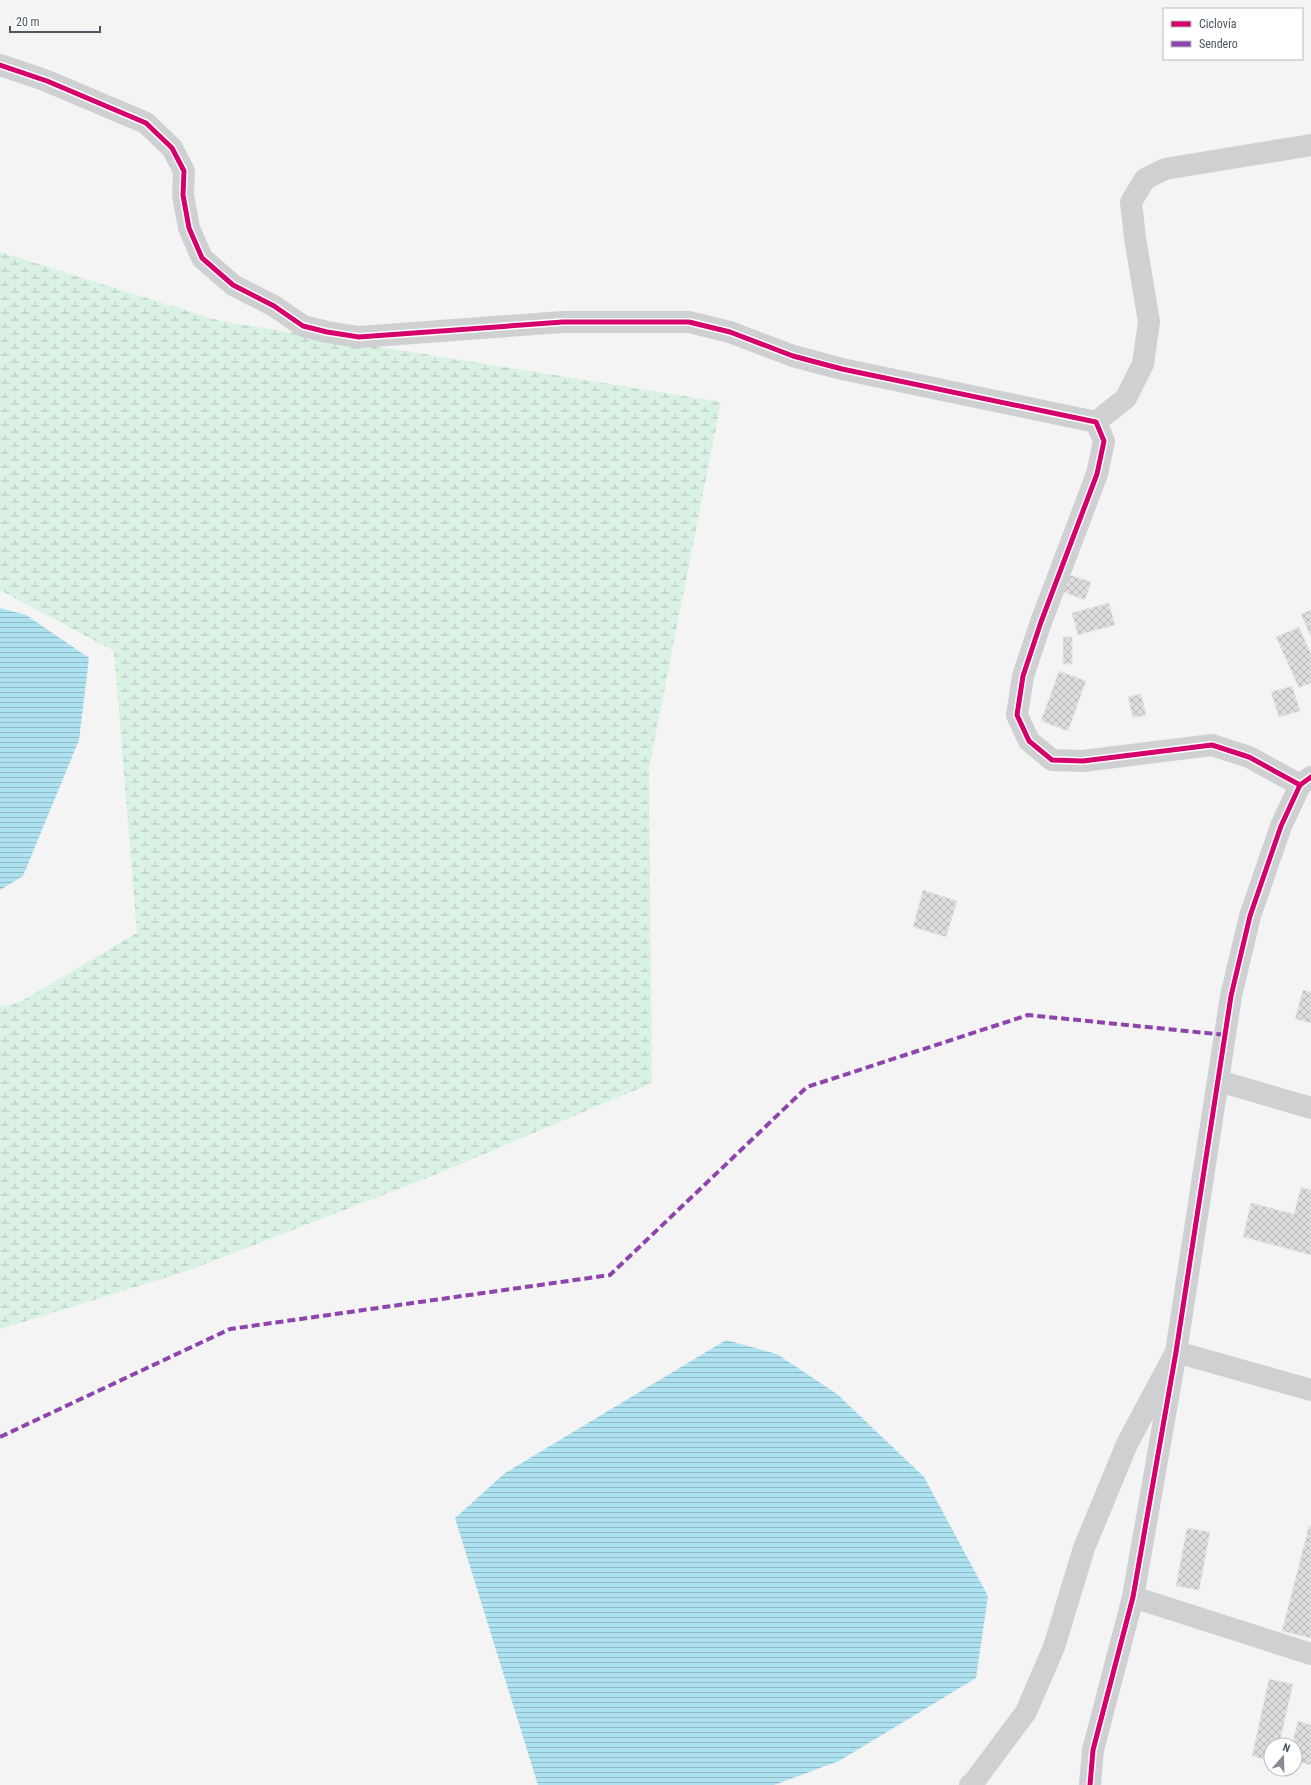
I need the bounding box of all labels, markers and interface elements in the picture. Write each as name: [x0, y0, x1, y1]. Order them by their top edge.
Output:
scale bar: [10, 8, 100, 34]
legend: [1163, 8, 1303, 60]
text: 20 m: [16, 15, 40, 29]
text: Ciclovía: [1199, 17, 1237, 31]
text: Sendero: [1199, 37, 1238, 51]
north arrow: [1263, 1737, 1303, 1777]
text: N: [1281, 1741, 1292, 1755]

